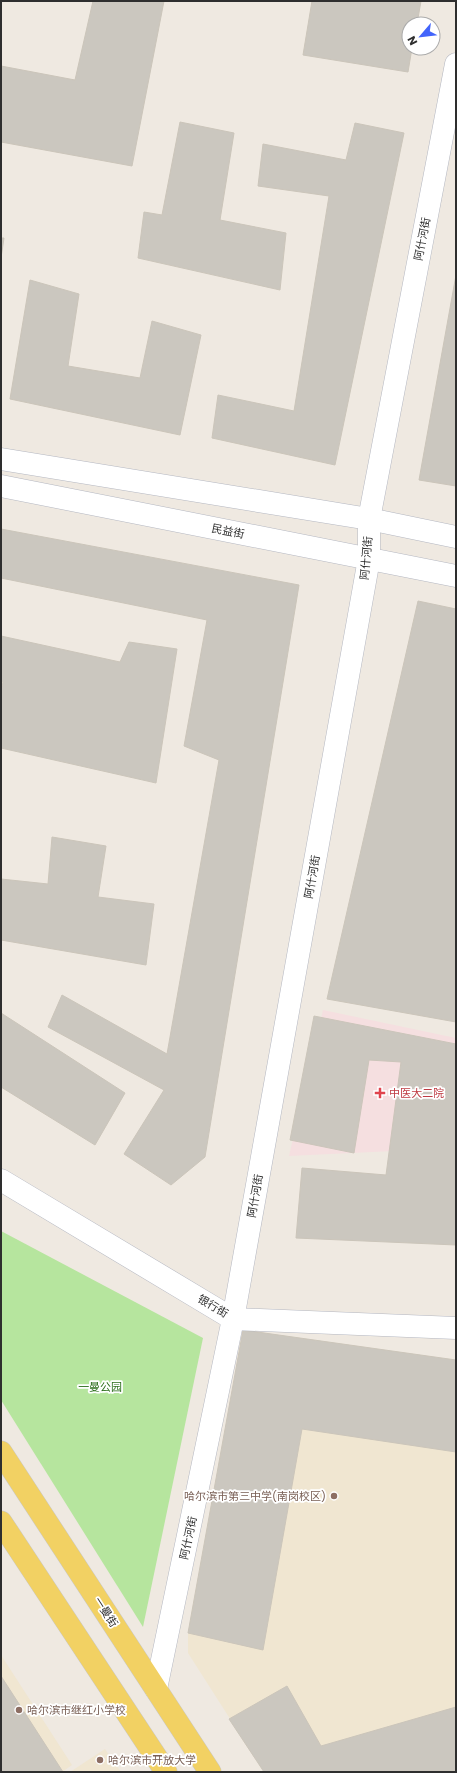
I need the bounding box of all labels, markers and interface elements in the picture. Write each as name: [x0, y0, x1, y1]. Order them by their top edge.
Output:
north arrow: [401, 16, 441, 56]
text: N: [403, 33, 421, 48]
street label: 阿什河街: [410, 216, 434, 262]
street label: 民益街: [210, 520, 246, 542]
street label: 阿什河街: [356, 535, 376, 581]
street label: 阿什河街: [300, 854, 324, 900]
place label: 中医大二院: [389, 1085, 444, 1101]
marker: 中医大二院: [374, 1087, 386, 1099]
street label: 阿什河街: [243, 1173, 267, 1219]
street label: 银行街: [195, 1291, 231, 1321]
park label: 一曼公园: [78, 1379, 122, 1395]
place label: 哈尔滨市第三中学(南岗校区): [184, 1488, 326, 1504]
marker: 哈尔滨市第三中学(南岗校区): [329, 1491, 339, 1501]
street label: 阿什河街: [176, 1515, 200, 1561]
street label: 一曼街: [90, 1594, 122, 1630]
place label: 哈尔滨市继红小学校: [27, 1702, 126, 1718]
marker: 哈尔滨市继红小学校: [14, 1705, 24, 1715]
place label: 哈尔滨市开放大学: [108, 1752, 196, 1768]
marker: 哈尔滨市开放大学: [95, 1755, 105, 1765]

